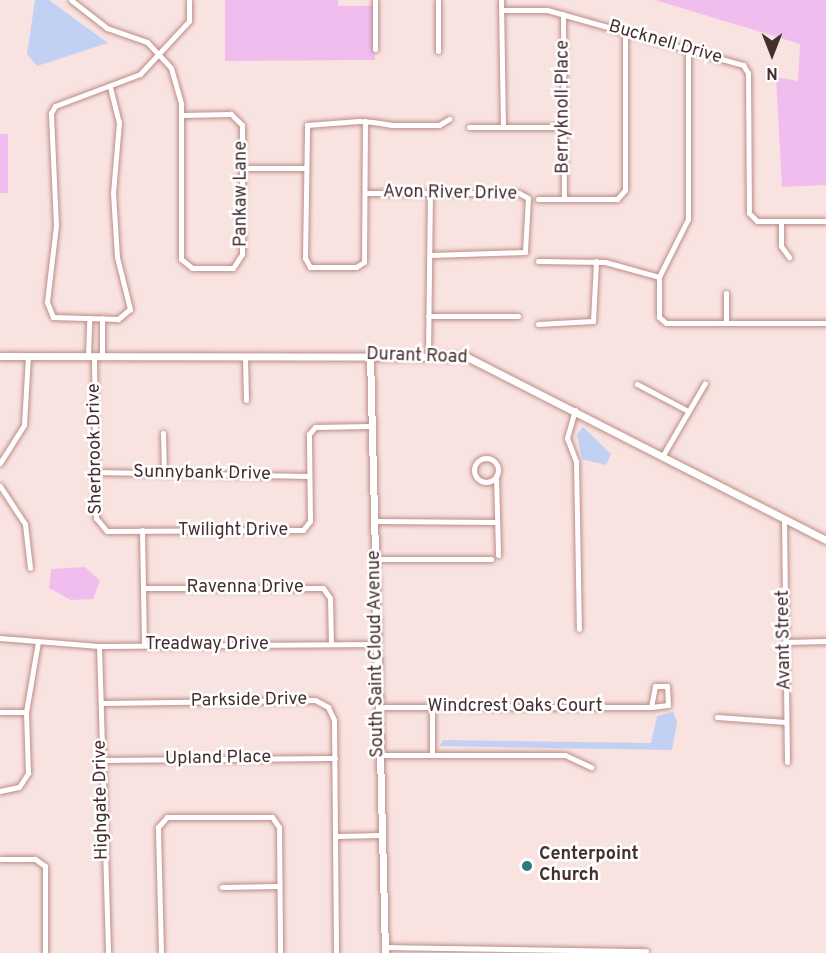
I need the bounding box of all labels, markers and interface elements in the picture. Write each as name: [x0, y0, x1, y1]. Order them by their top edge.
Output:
street label: Bucknell Drive: [606, 17, 724, 69]
north arrow: [742, 24, 802, 84]
street label: Berryknoll Place: [553, 40, 575, 174]
text: N: [766, 62, 778, 82]
street label: Pankaw Lane: [231, 141, 253, 247]
street label: Avon River Drive: [383, 182, 517, 206]
street label: Durant Road: [366, 344, 468, 370]
street label: Sherbrook Drive: [84, 383, 108, 515]
street label: Sunnybank Drive: [133, 462, 271, 486]
street label: Twilight Drive: [178, 520, 288, 542]
street label: South Saint Cloud Avenue: [364, 550, 390, 758]
street label: Ravenna Drive: [186, 577, 304, 599]
street label: Avant Street: [773, 590, 797, 690]
street label: Treadway Drive: [145, 634, 269, 656]
street label: Parkside Drive: [191, 689, 307, 713]
street label: Windcrest Oaks Court: [428, 696, 602, 718]
street label: Highgate Drive: [90, 740, 114, 860]
street label: Upland Place: [165, 747, 271, 771]
place label: Centerpoint Church: [539, 845, 638, 888]
marker: Centerpoint Church: [520, 859, 534, 873]

